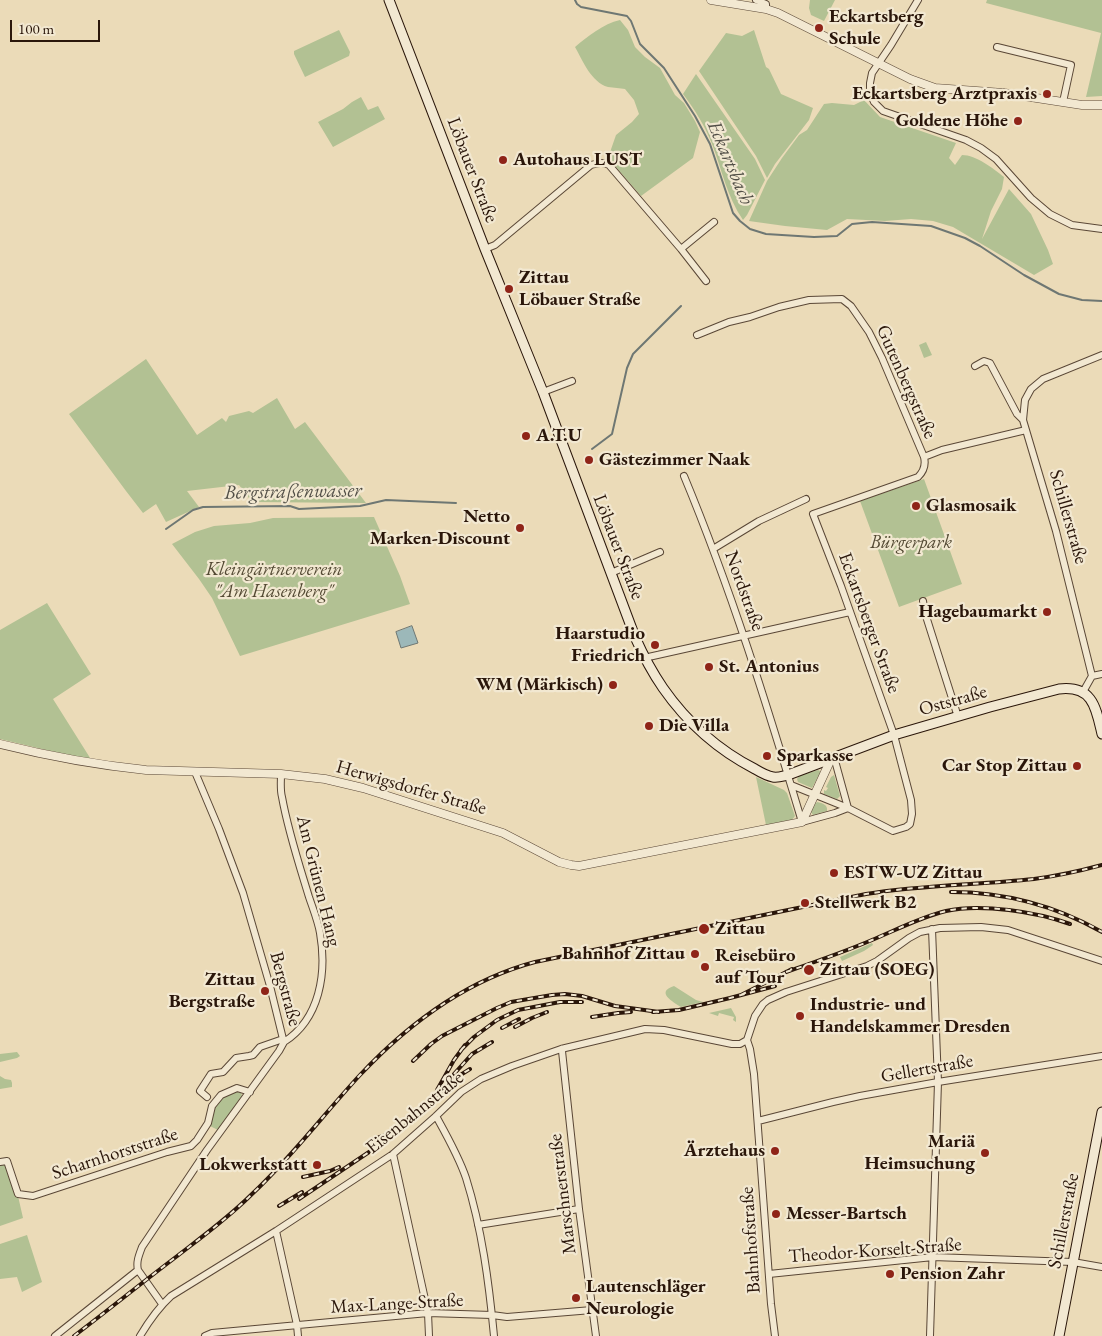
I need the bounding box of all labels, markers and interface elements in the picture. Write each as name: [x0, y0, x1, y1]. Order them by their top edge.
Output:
place label: Eckartsberg Schule: [829, 6, 924, 50]
scale bar: [12, 10, 102, 42]
text: 100 m: [18, 19, 54, 38]
marker: Eckartsberg Schule: [813, 22, 825, 34]
place label: Eckartsberg Arztpraxis: [852, 83, 1037, 105]
marker: Eckartsberg Arztpraxis: [1041, 88, 1053, 100]
place label: Goldene Höhe: [896, 110, 1008, 132]
street label: Löbauer Straße: [442, 114, 502, 226]
marker: Goldene Höhe: [1012, 115, 1024, 127]
water label: Eckartsbach: [702, 117, 758, 209]
place label: Autohaus LUST: [513, 149, 642, 171]
marker: Autohaus LUST: [497, 154, 509, 166]
place label: Zittau Löbauer Straße: [519, 267, 640, 311]
marker: Zittau Löbauer Straße: [503, 283, 515, 295]
street label: Gutenbergstraße: [871, 322, 941, 442]
place label: A.T.U: [536, 425, 582, 447]
marker: A.T.U: [520, 430, 532, 442]
place label: Gästezimmer Naak: [599, 449, 750, 471]
marker: Gästezimmer Naak: [583, 454, 595, 466]
street label: Schillerstraße: [1044, 467, 1092, 567]
water label: Bergstraßenwasser: [224, 479, 362, 505]
street label: Löbauer Straße: [588, 491, 648, 603]
place label: Glasmosaik: [926, 495, 1016, 517]
marker: Glasmosaik: [910, 500, 922, 512]
place label: Netto Marken-Discount: [370, 506, 510, 550]
marker: Netto Marken-Discount: [514, 522, 526, 534]
park label: Bürgerpark: [870, 532, 952, 554]
street label: Nordstraße: [719, 548, 769, 634]
street label: Eckartsberger Straße: [833, 550, 905, 696]
park label: Kleingärtnerverein "Am Hasenberg": [206, 559, 342, 603]
place label: Hagebaumarkt: [918, 601, 1037, 623]
marker: Hagebaumarkt: [1041, 606, 1053, 618]
place label: Haarstudio Friedrich: [555, 623, 645, 667]
marker: Haarstudio Friedrich: [649, 639, 661, 651]
place label: St. Antonius: [719, 656, 819, 678]
marker: St. Antonius: [703, 661, 715, 673]
place label: WM (Märkisch): [476, 674, 603, 696]
marker: WM (Märkisch): [607, 679, 619, 691]
street label: Oststraße: [916, 680, 990, 722]
place label: Die Villa: [659, 715, 729, 737]
marker: Die Villa: [643, 720, 655, 732]
place label: Sparkasse: [777, 745, 853, 767]
marker: Sparkasse: [761, 750, 773, 762]
place label: Car Stop Zittau: [942, 755, 1067, 777]
street label: Herwigsdorfer Straße: [333, 756, 489, 820]
marker: Car Stop Zittau: [1071, 760, 1083, 772]
street label: Am Grünen Hang: [291, 813, 345, 949]
place label: ESTW-UZ Zittau: [844, 862, 983, 884]
marker: ESTW-UZ Zittau: [828, 867, 840, 879]
place label: Stellwerk B2: [815, 892, 917, 914]
marker: Stellwerk B2: [799, 897, 811, 909]
place label: Zittau: [715, 918, 765, 940]
marker: Zittau: [697, 922, 711, 936]
place label: Bahnhof Zittau: [562, 943, 685, 965]
place label: Reisebüro auf Tour: [715, 945, 795, 989]
marker: Bahnhof Zittau: [689, 948, 701, 960]
street label: Bergstraße: [264, 949, 306, 1029]
place label: Zittau (SOEG): [820, 959, 934, 981]
marker: Reisebüro auf Tour: [699, 961, 711, 973]
marker: Zittau (SOEG): [802, 963, 816, 977]
place label: Zittau Bergstraße: [169, 969, 255, 1013]
marker: Zittau Bergstraße: [259, 985, 271, 997]
place label: Industrie- und Handelskammer Dresden: [810, 994, 1010, 1038]
marker: Industrie- und Handelskammer Dresden: [794, 1010, 806, 1022]
street label: Gellertstraße: [879, 1050, 975, 1088]
street label: Eisenbahnstraße: [362, 1067, 468, 1159]
street label: Scharnhorststraße: [49, 1123, 181, 1185]
place label: Mariä Heimsuchung: [865, 1131, 975, 1175]
street label: Marschnerstraße: [544, 1132, 582, 1256]
place label: Ärztehaus: [684, 1140, 765, 1162]
marker: Ärztehaus: [769, 1145, 781, 1157]
marker: Mariä Heimsuchung: [979, 1147, 991, 1159]
place label: Lokwerkstatt: [199, 1154, 307, 1176]
marker: Lokwerkstatt: [311, 1159, 323, 1171]
street label: Schillerstraße: [1044, 1171, 1084, 1271]
street label: Bahnhofstraße: [736, 1186, 766, 1294]
place label: Messer-Bartsch: [786, 1203, 907, 1225]
marker: Messer-Bartsch: [770, 1208, 782, 1220]
street label: Theodor-Korselt-Straße: [788, 1234, 962, 1268]
place label: Pension Zahr: [900, 1263, 1005, 1285]
marker: Pension Zahr: [884, 1268, 896, 1280]
place label: Lautenschläger Neurologie: [586, 1276, 706, 1320]
street label: Max-Lange-Straße: [330, 1289, 464, 1319]
marker: Lautenschläger Neurologie: [570, 1292, 582, 1304]

